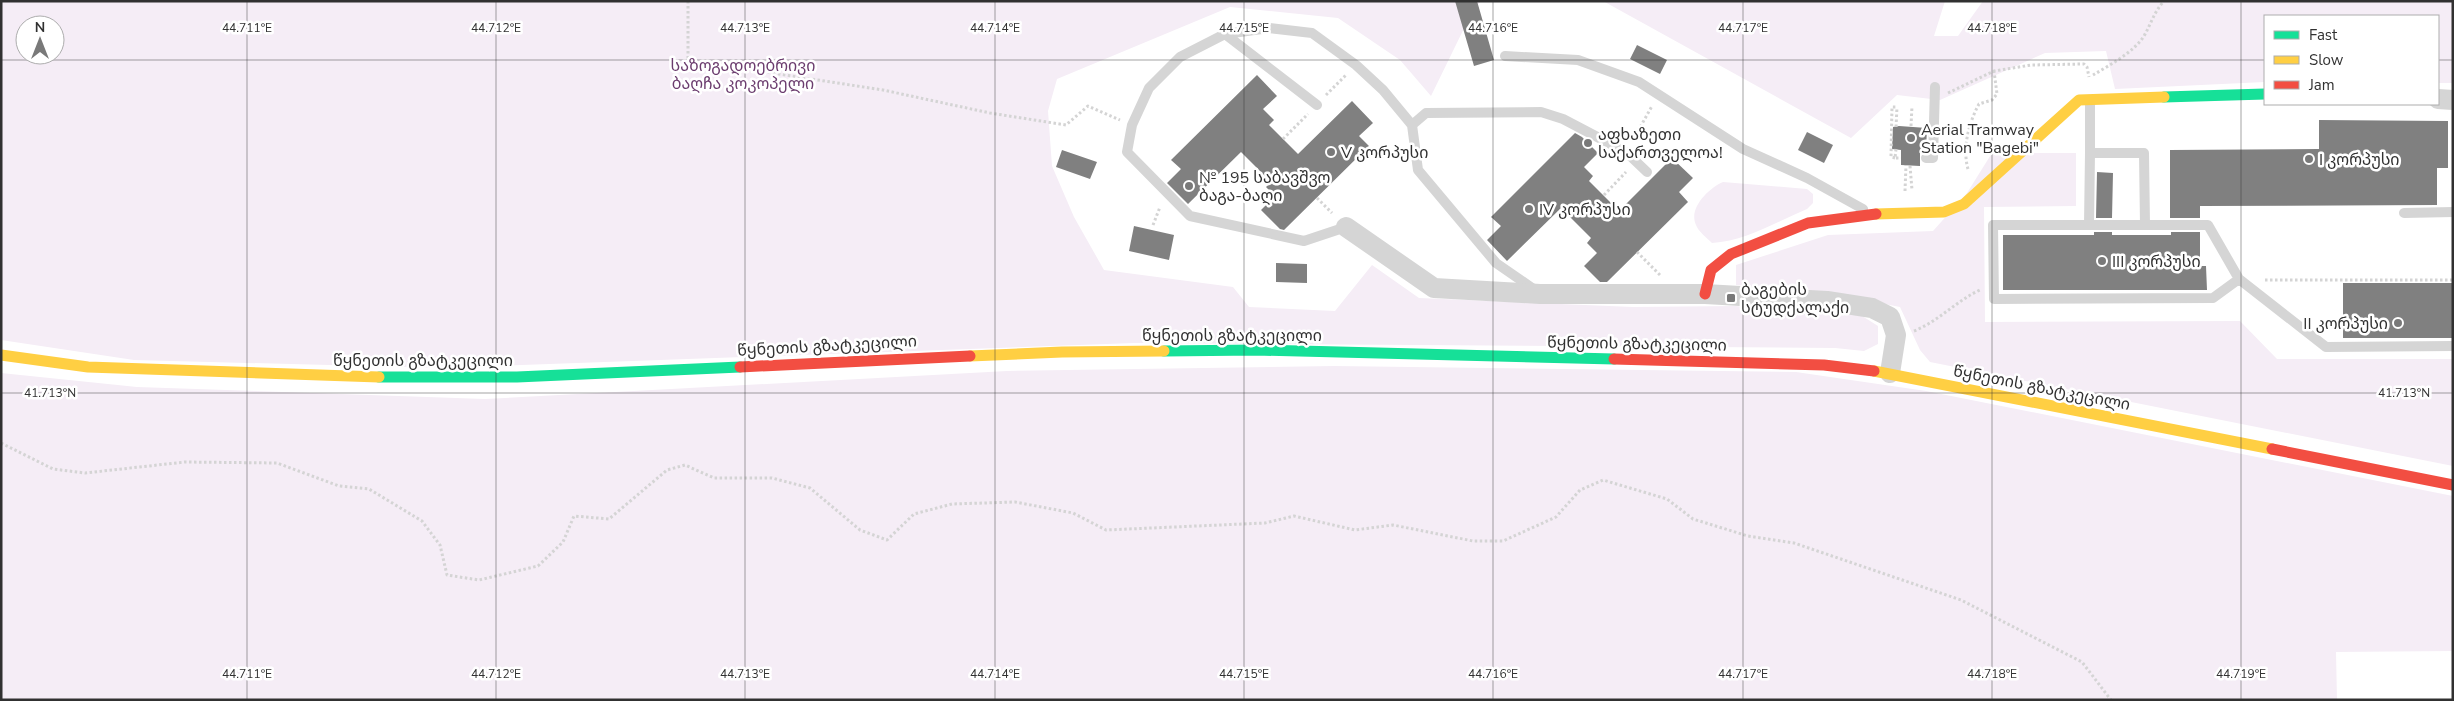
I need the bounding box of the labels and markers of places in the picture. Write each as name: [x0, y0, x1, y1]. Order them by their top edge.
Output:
place label: Aerial Tramway Station "Bagebi": [1921, 119, 2039, 159]
place label: აფხაზეთი საქართველოა!: [1598, 124, 1723, 164]
marker: Aerial Tramway Station "Bagebi": [1905, 132, 1917, 144]
marker: აფხაზეთი საქართველოა!: [1582, 137, 1594, 149]
place label: V კორპუსი: [1340, 142, 1428, 164]
marker: V კორპუსი: [1325, 146, 1337, 158]
place label: I კორპუსი: [2319, 149, 2400, 171]
marker: I კორპუსი: [2303, 153, 2315, 165]
place label: № 195 საბავშვო ბაგა-ბაღი: [1199, 167, 1330, 207]
marker: № 195 საბავშვო ბაგა-ბაღი: [1183, 180, 1195, 192]
place label: IV კორპუსი: [1539, 199, 1631, 221]
marker: IV კორპუსი: [1523, 203, 1535, 215]
place label: III კორპუსი: [2112, 251, 2201, 273]
marker: III კორპუსი: [2096, 255, 2108, 267]
place label: ბაგების სტუდქალაქი: [1741, 279, 1849, 319]
marker: ბაგების სტუდქალაქი: [1725, 292, 1737, 304]
place label: II კორპუსი: [2303, 313, 2388, 335]
marker: II კორპუსი: [2392, 317, 2404, 329]

